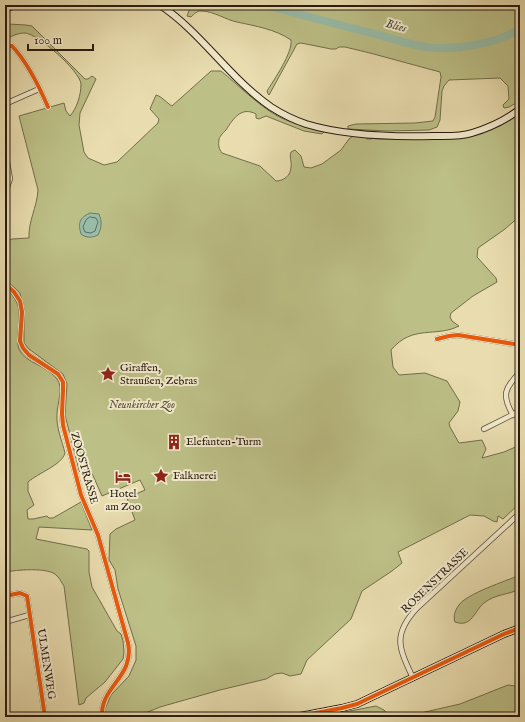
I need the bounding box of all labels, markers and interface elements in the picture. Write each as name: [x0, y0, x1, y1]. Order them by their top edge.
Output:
water label: Blies: [384, 16, 409, 36]
scale bar: [28, 26, 93, 52]
text: 100 m: [34, 33, 62, 48]
place label: Giraffen, Straußen, Zebras: [120, 361, 197, 388]
place icon: Giraffen, Straußen, Zebras: [99, 365, 117, 383]
park label: Neunkircher Zoo: [109, 398, 175, 413]
street label: ZOOSTRASSE: [67, 430, 101, 506]
building icon: Elefanten-Turm: [165, 433, 183, 451]
place label: Elefanten-Turm: [186, 435, 262, 449]
place icon: Falknerei: [152, 467, 170, 485]
hotel icon: Hotel am Zoo: [114, 468, 132, 486]
place label: Falknerei: [173, 469, 216, 483]
place label: Hotel am Zoo: [105, 487, 141, 514]
street label: ROSENSTRASSE: [398, 545, 472, 617]
street label: ULMENWEG: [33, 628, 59, 701]

